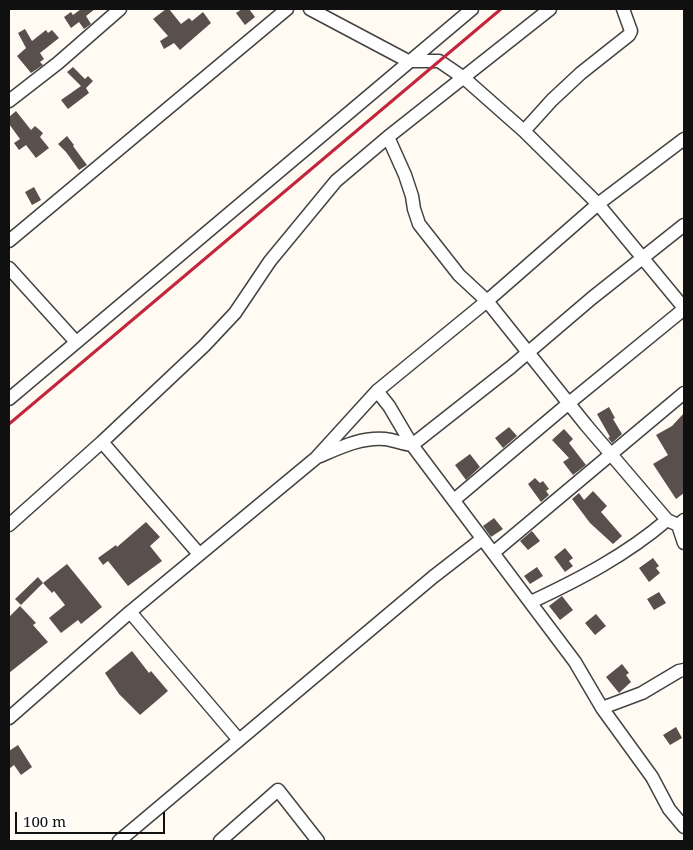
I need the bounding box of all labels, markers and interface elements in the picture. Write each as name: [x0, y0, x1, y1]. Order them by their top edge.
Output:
scale bar: [18, 802, 168, 834]
text: 100 m: [23, 811, 66, 831]

